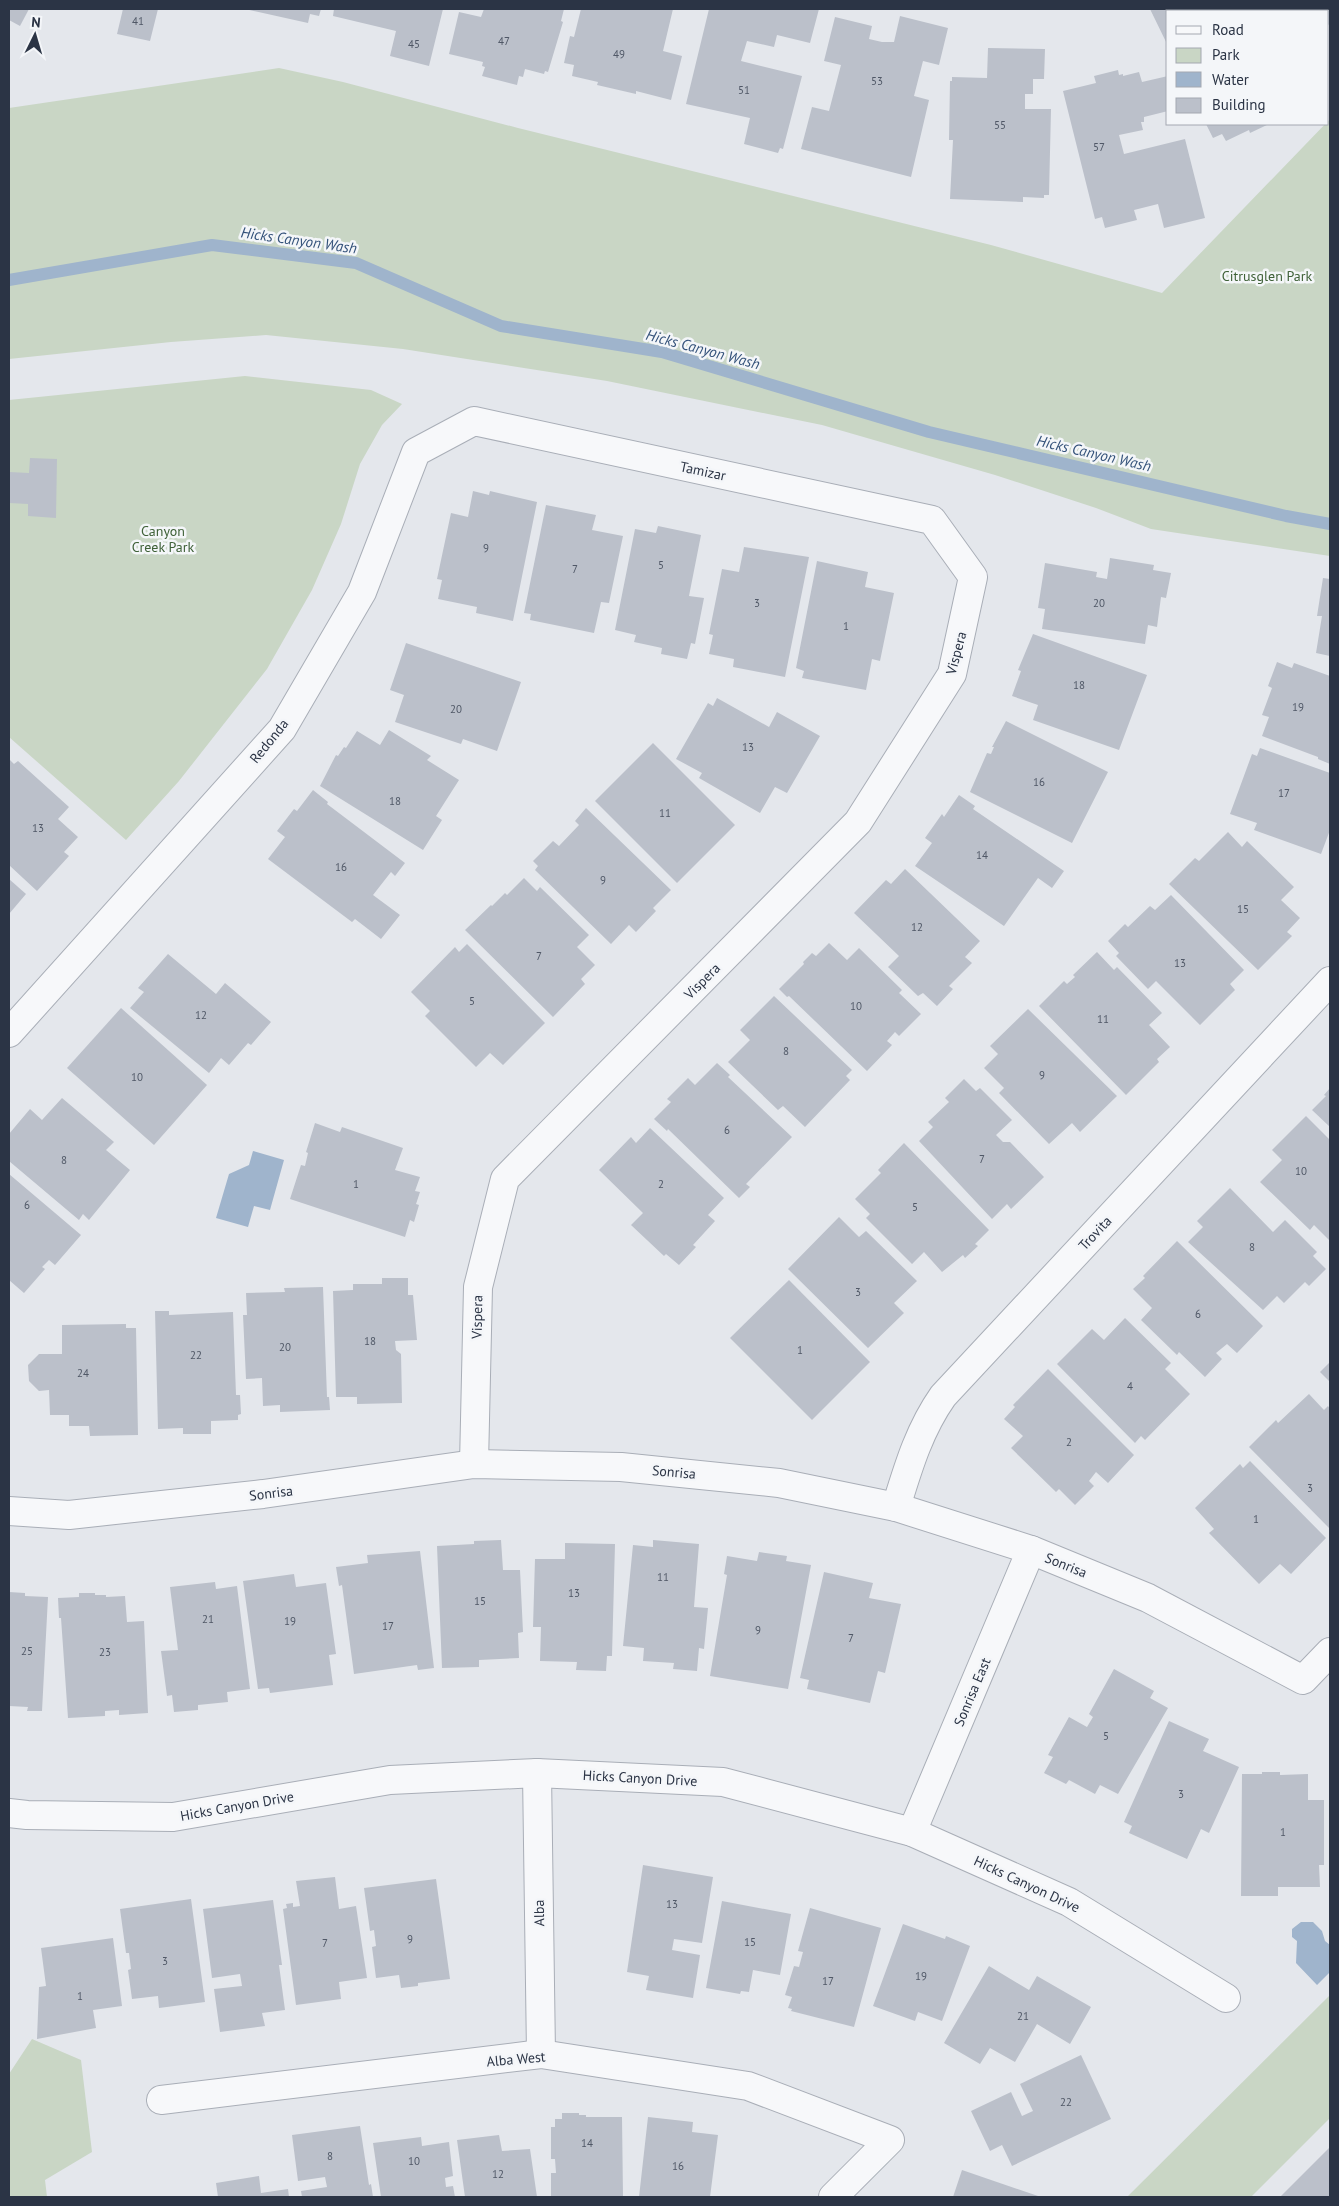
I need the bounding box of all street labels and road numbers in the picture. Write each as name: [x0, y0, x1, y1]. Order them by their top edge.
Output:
street label: Tamizar: [678, 457, 728, 485]
street label: Vispera: [941, 629, 970, 678]
street label: Redonda: [246, 715, 292, 767]
street label: Vispera: [679, 959, 724, 1004]
street label: Trovita: [1075, 1212, 1115, 1254]
street label: Vispera: [468, 1295, 486, 1340]
street label: Sonrisa: [651, 1461, 697, 1483]
street label: Sonrisa: [248, 1481, 294, 1505]
street label: Sonrisa: [1042, 1548, 1090, 1582]
street label: Sonrisa East: [949, 1655, 995, 1729]
street label: Hicks Canyon Drive: [582, 1766, 698, 1790]
street label: Hicks Canyon Drive: [179, 1787, 295, 1825]
street label: Hicks Canyon Drive: [971, 1852, 1083, 1916]
street label: Alba: [530, 1899, 548, 1927]
street label: Alba West: [486, 2047, 546, 2071]

